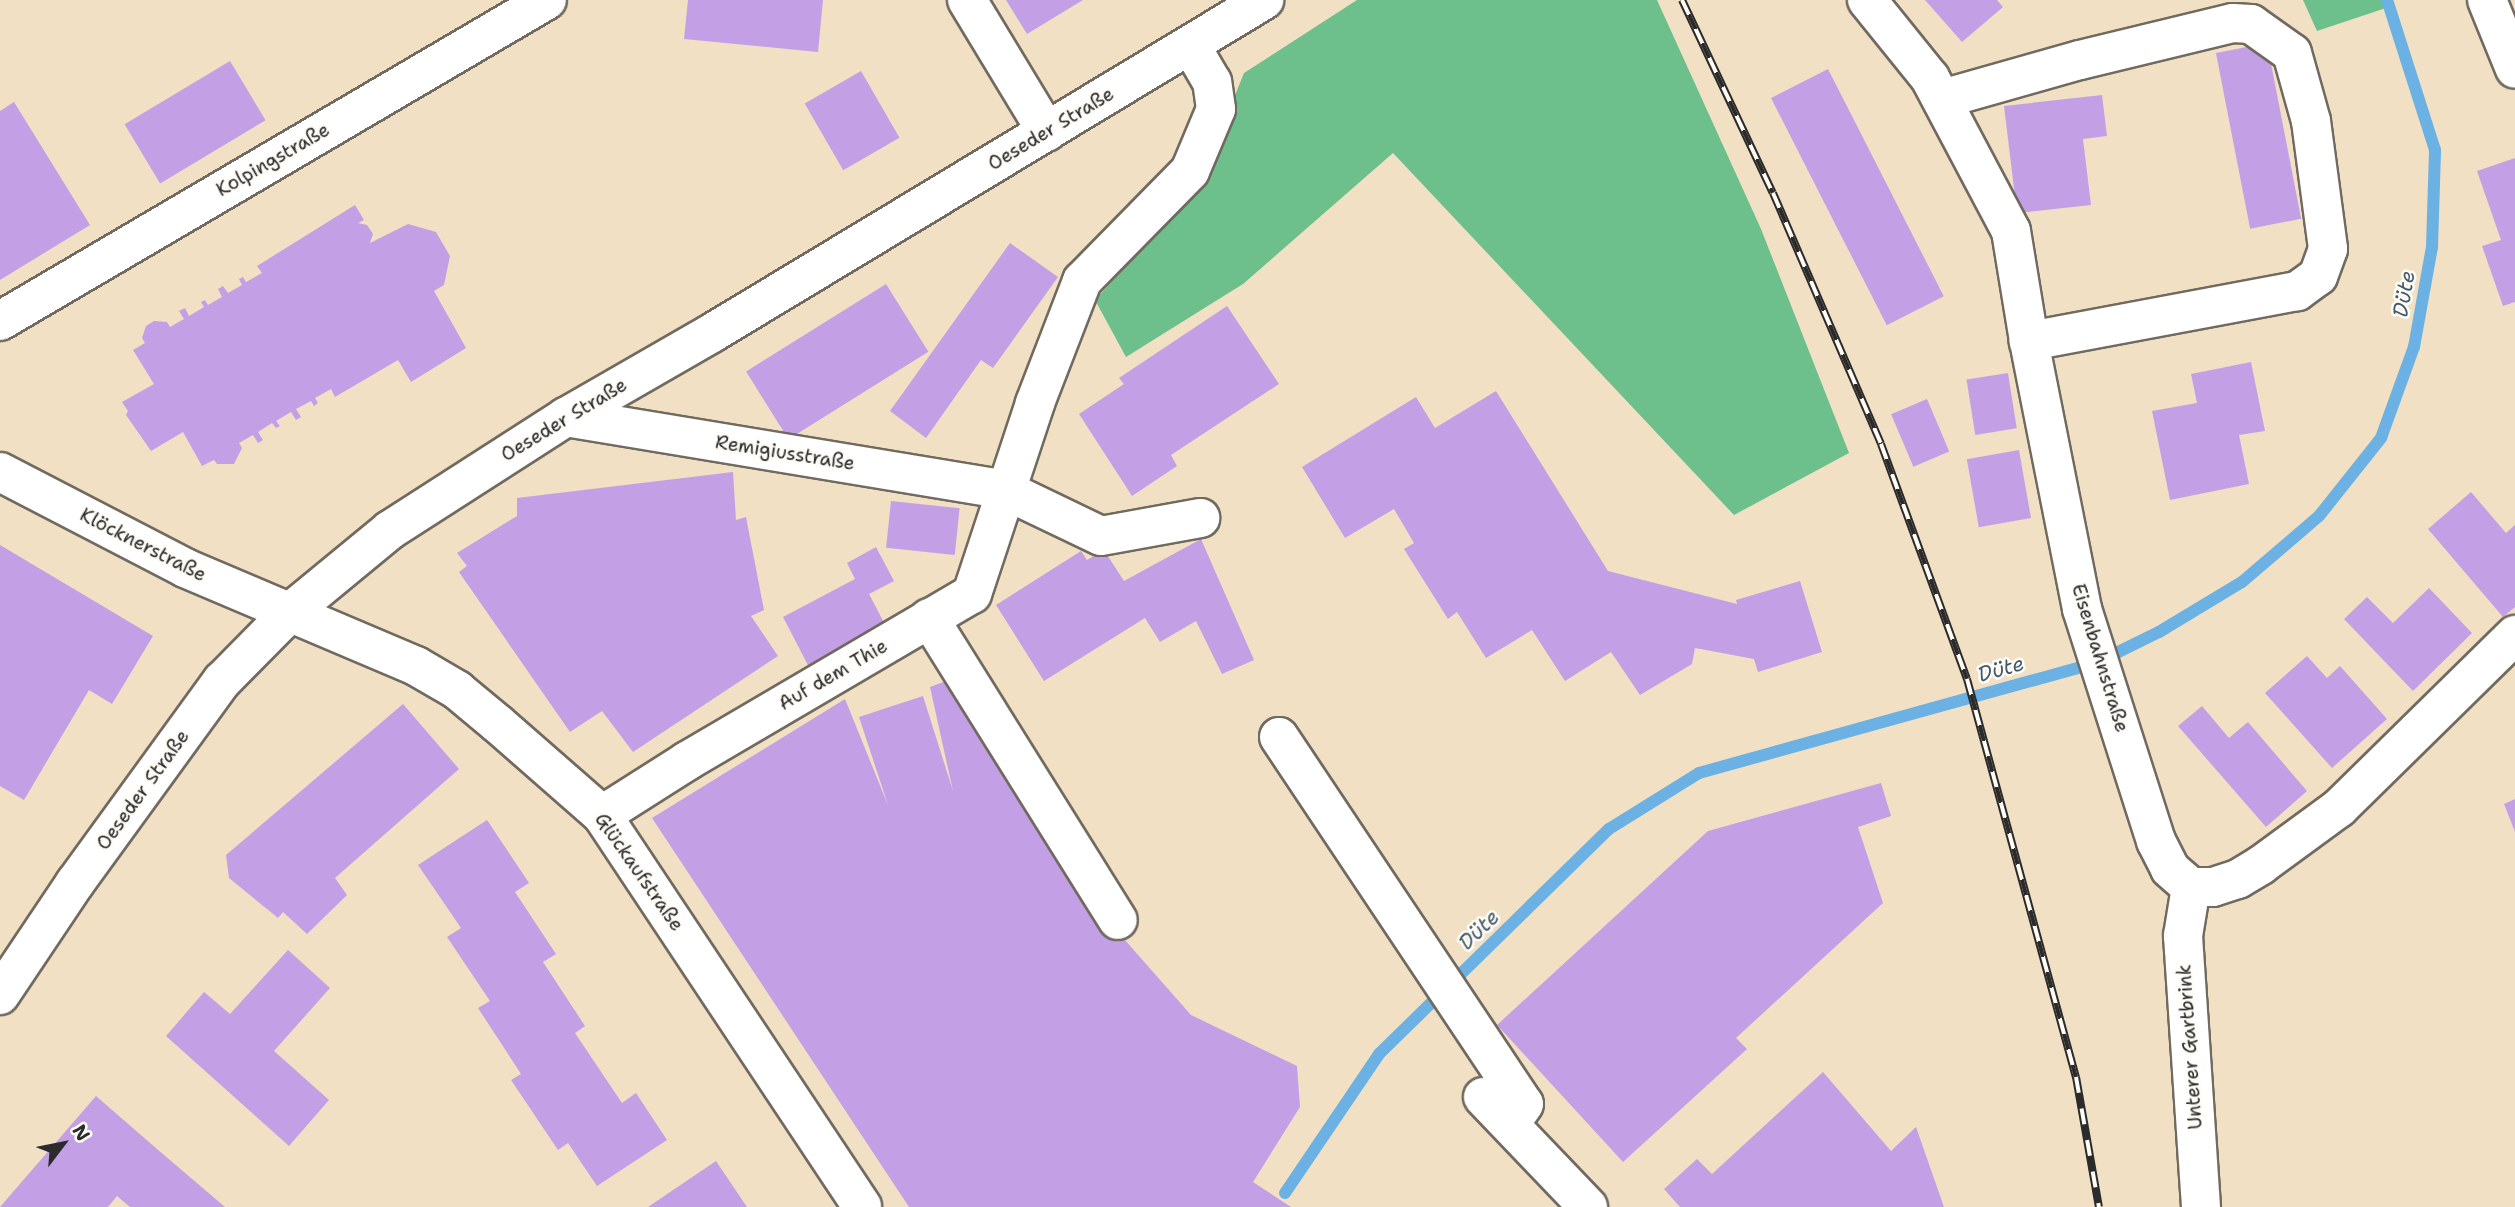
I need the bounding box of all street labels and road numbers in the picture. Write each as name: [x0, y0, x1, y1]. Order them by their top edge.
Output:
street label: Oeseder Straße: [984, 82, 1118, 176]
street label: Kolpingstraße: [212, 118, 334, 202]
street label: Oeseder Straße: [497, 373, 631, 467]
street label: Remigiusstraße: [714, 431, 856, 475]
street label: Klöcknerstraße: [76, 503, 210, 587]
street label: Eisenbahnstraße: [2067, 581, 2133, 735]
street label: Auf dem Thie: [775, 635, 891, 715]
street label: Oeseder Straße: [92, 726, 194, 854]
street label: Glückaufstraße: [590, 809, 688, 935]
street label: Unterer Gartbrink: [2173, 964, 2207, 1130]

